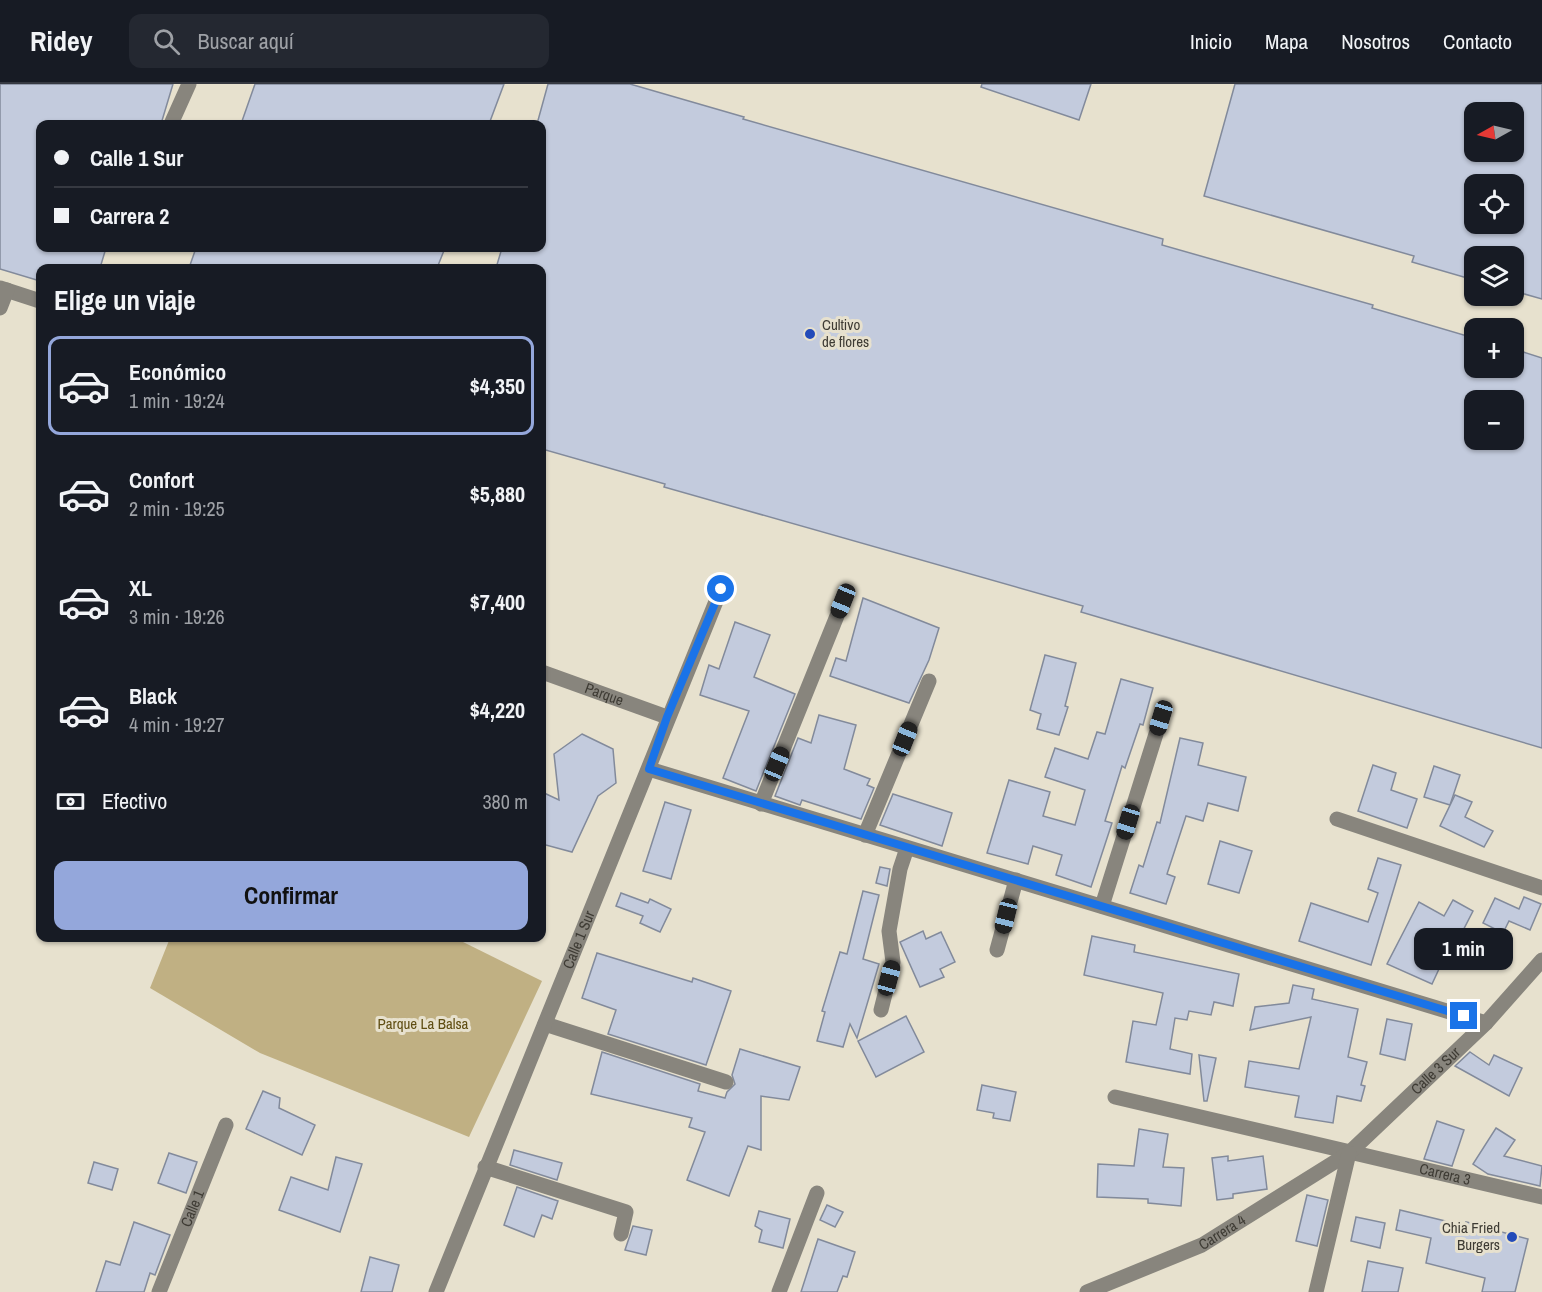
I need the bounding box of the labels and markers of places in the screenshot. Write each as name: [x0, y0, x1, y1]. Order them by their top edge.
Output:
place label: Cultivo de flores: [822, 314, 869, 352]
marker: Cultivo de flores: [803, 327, 817, 341]
place label: Chia Fried Burgers: [1442, 1217, 1500, 1255]
marker: Chia Fried Burgers: [1505, 1230, 1519, 1244]

